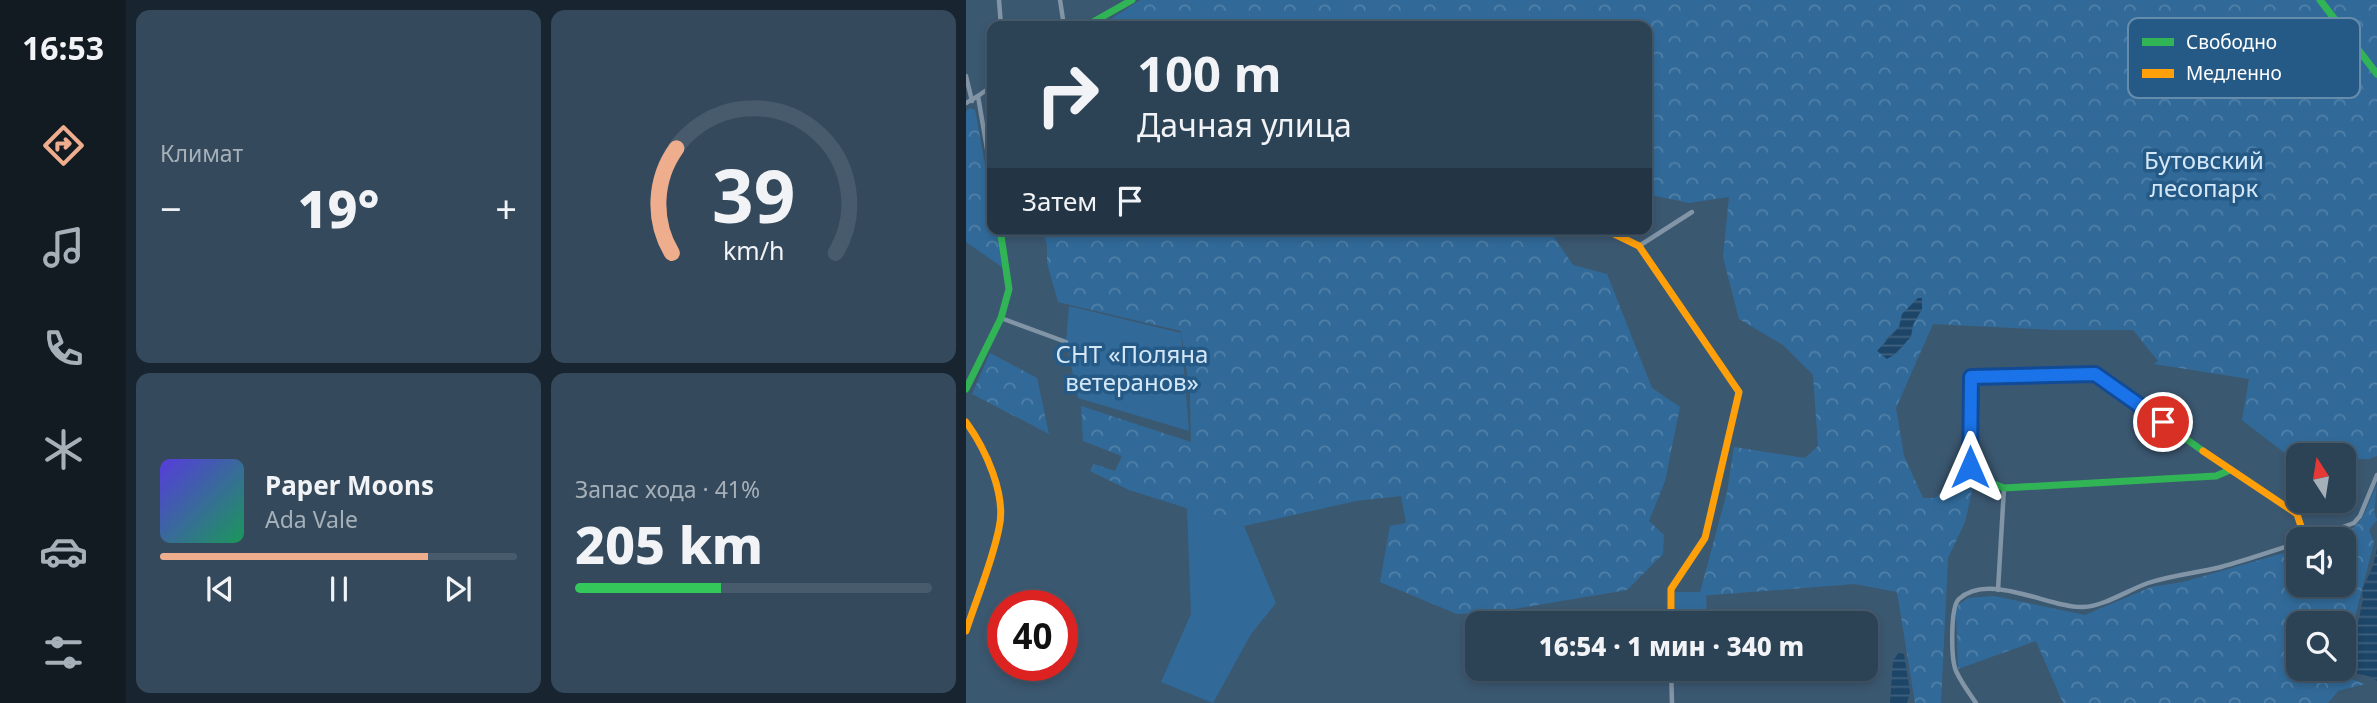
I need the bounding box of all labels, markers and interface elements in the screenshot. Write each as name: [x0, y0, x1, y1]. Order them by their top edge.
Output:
legend: [2128, 18, 2360, 98]
text: 16:53: [22, 26, 104, 69]
text: Свободно: [2186, 29, 2277, 55]
text: 100 m: [1137, 40, 1282, 106]
icon: right: [1022, 49, 1113, 140]
text: Медленно: [2186, 60, 2282, 86]
text: Дачная улица: [1137, 103, 1352, 146]
icon: directions: [39, 121, 88, 170]
text: Климат: [160, 137, 243, 169]
park label: Бутовский лесопарк: [2144, 143, 2264, 204]
text: 39: [712, 145, 795, 244]
text: 19°: [297, 172, 380, 243]
text: −: [160, 182, 182, 234]
text: +: [495, 182, 517, 234]
icon: arrive: [1111, 182, 1149, 220]
text: Затем: [1022, 183, 1097, 219]
icon: music: [39, 223, 88, 272]
text: km/h: [723, 232, 784, 266]
icon: phone: [39, 324, 88, 373]
park label: СНТ «Поляна ветеранов»: [1056, 337, 1208, 398]
pin: [2133, 392, 2193, 452]
icon: arrive: [2144, 403, 2182, 441]
icon: climate: [39, 425, 88, 474]
position arrow: [1933, 430, 2007, 504]
north arrow: [2286, 443, 2356, 513]
map controls: [2286, 443, 2356, 681]
text: Paper Moons: [265, 467, 434, 503]
text: Запас хода · 41%: [575, 473, 760, 505]
text: Ada Vale: [265, 503, 358, 535]
text: 205 km: [575, 508, 763, 579]
icon: car: [39, 527, 88, 576]
button: sound: [2286, 527, 2356, 597]
icon: previous: [201, 570, 239, 608]
icon: pause: [320, 570, 358, 608]
icon: next: [439, 570, 477, 608]
speed limit sign: 40: [987, 590, 1078, 681]
button: search: [2286, 611, 2356, 681]
icon: filters: [39, 628, 88, 677]
text: 16:54 · 1 мин · 340 m: [1539, 628, 1804, 664]

